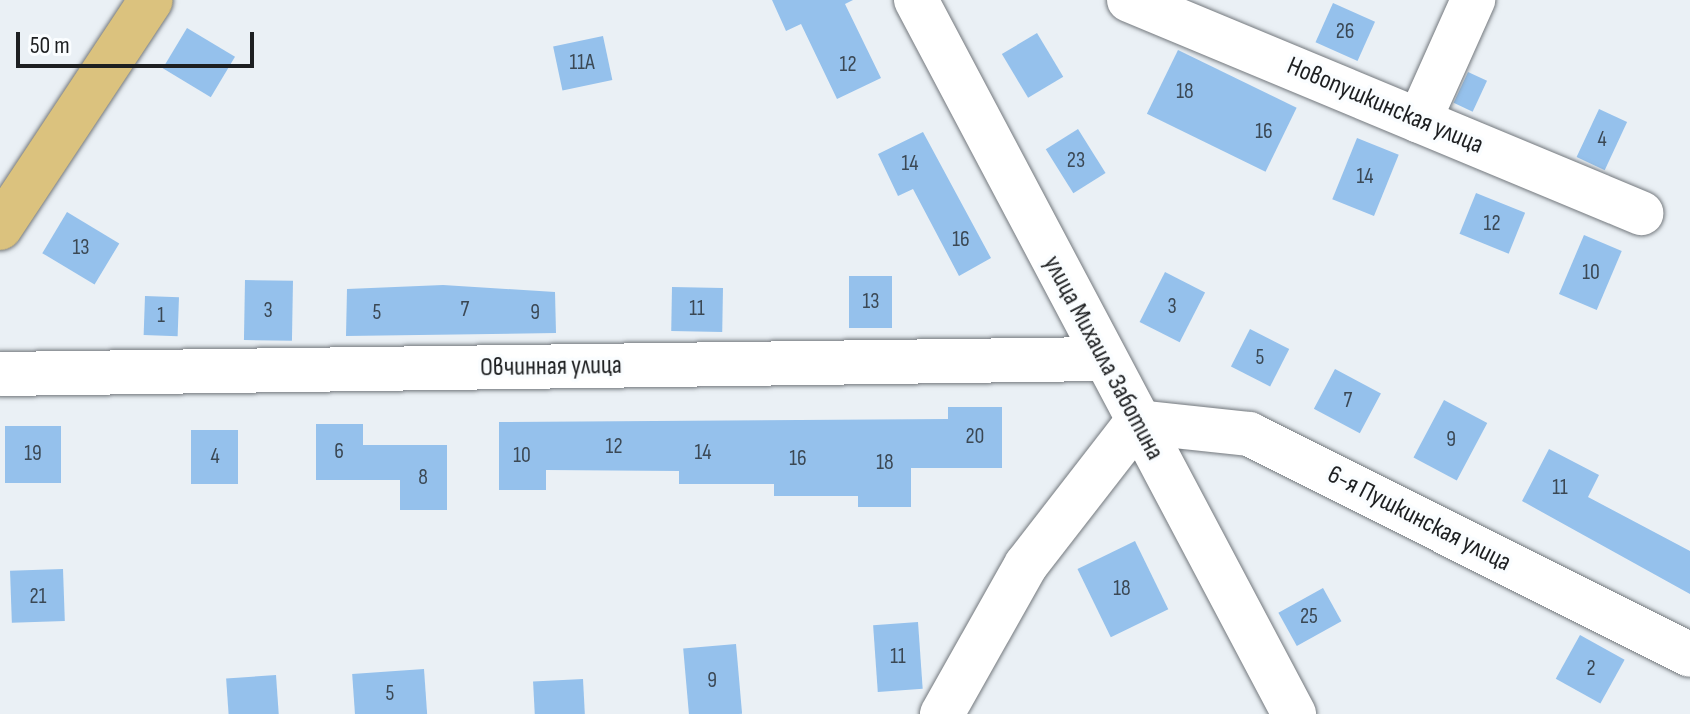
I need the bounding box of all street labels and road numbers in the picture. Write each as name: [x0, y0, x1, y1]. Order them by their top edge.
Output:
street label: Новопушкинская улица: [1282, 51, 1488, 161]
street label: улица Михаила Заботина: [1036, 251, 1170, 465]
street label: Овчинная улица: [480, 350, 622, 384]
street label: 6-я Пушкинская улица: [1322, 459, 1516, 579]

